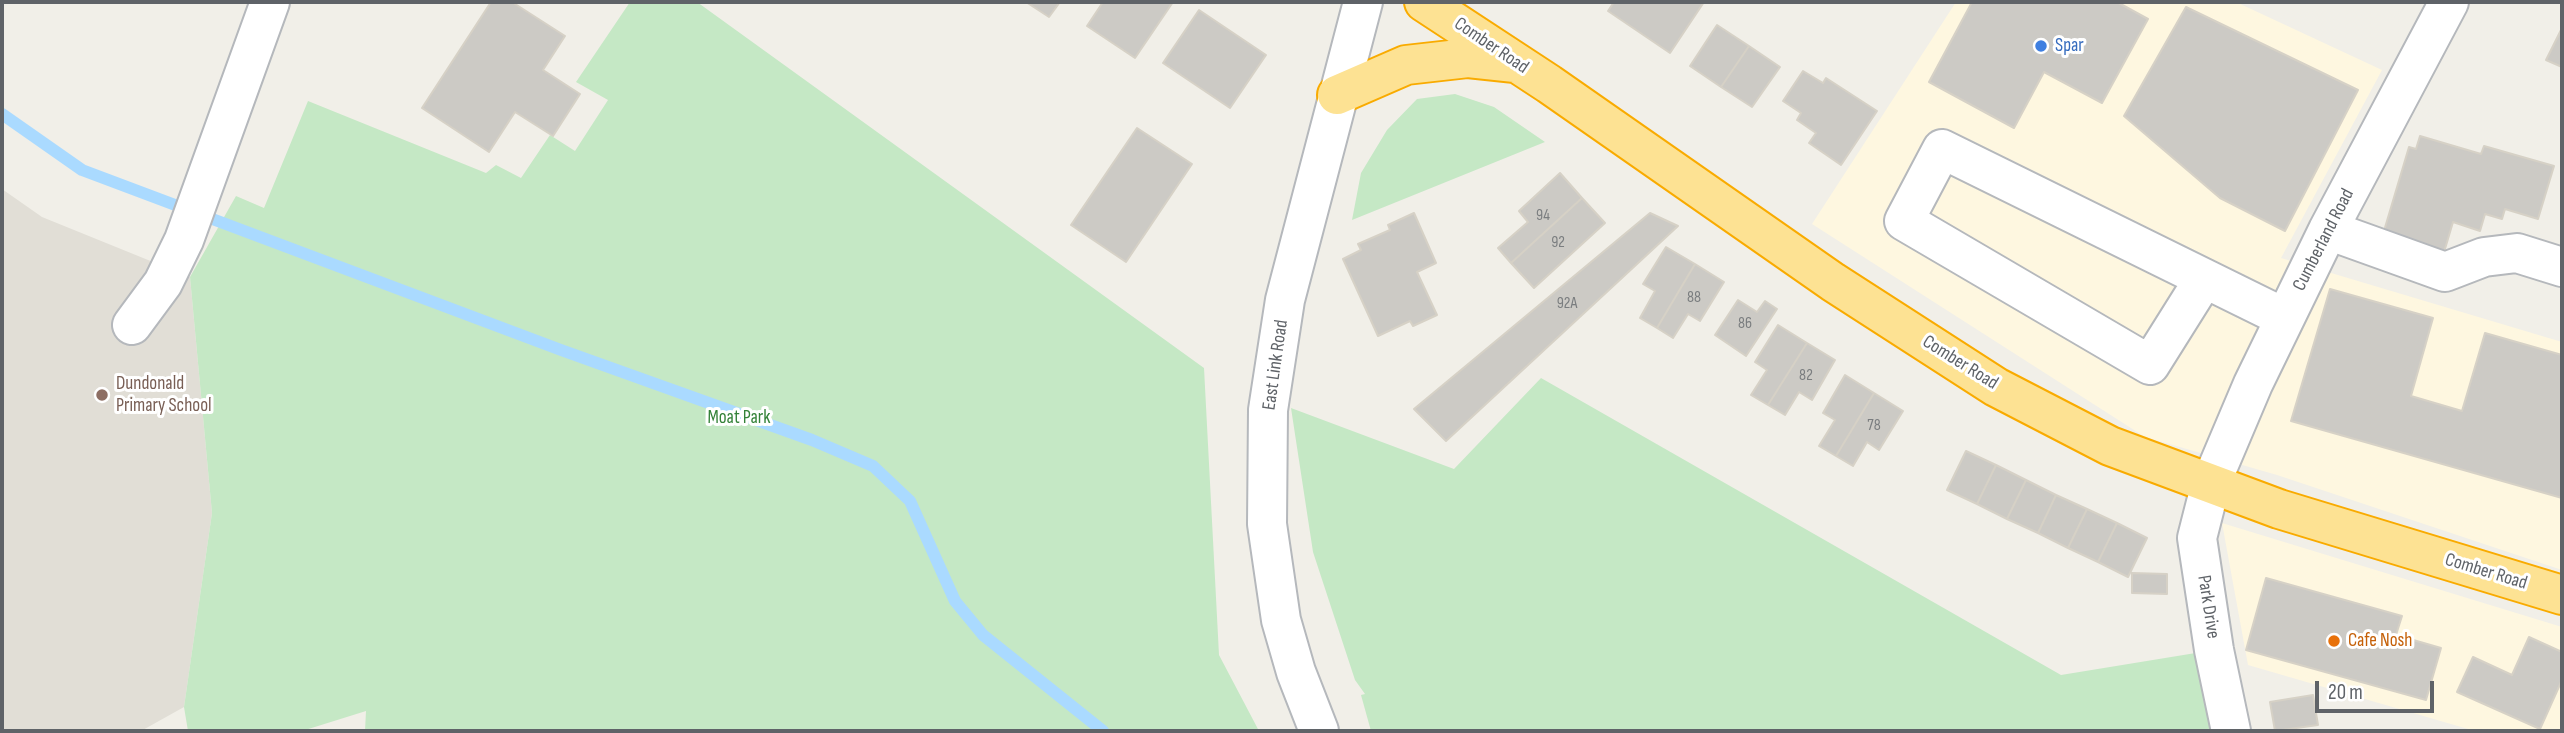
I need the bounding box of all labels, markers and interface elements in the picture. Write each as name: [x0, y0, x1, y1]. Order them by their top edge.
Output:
street label: Comber Road: [1449, 13, 1533, 79]
place label: Spar: [2055, 35, 2084, 57]
marker: Spar: [2033, 38, 2049, 54]
street label: Cumberland Road: [2288, 185, 2360, 295]
house number: 94: [1536, 206, 1550, 226]
house number: 92: [1551, 233, 1565, 253]
house number: 88: [1687, 288, 1701, 308]
house number: 92A: [1557, 294, 1577, 314]
house number: 86: [1738, 314, 1752, 334]
street label: East Link Road: [1258, 318, 1294, 412]
street label: Comber Road: [1918, 331, 2002, 395]
house number: 82: [1799, 366, 1813, 386]
place label: Dundonald Primary School: [116, 373, 212, 417]
marker: Dundonald Primary School: [94, 387, 110, 403]
park label: Moat Park: [707, 407, 771, 429]
house number: 78: [1867, 416, 1881, 436]
street label: Comber Road: [2442, 549, 2530, 595]
street label: Park Drive: [2192, 574, 2224, 640]
place label: Cafe Nosh: [2348, 630, 2412, 652]
marker: Cafe Nosh: [2326, 633, 2342, 649]
scale bar: [2319, 666, 2438, 710]
text: 20 m: [2328, 680, 2363, 705]

